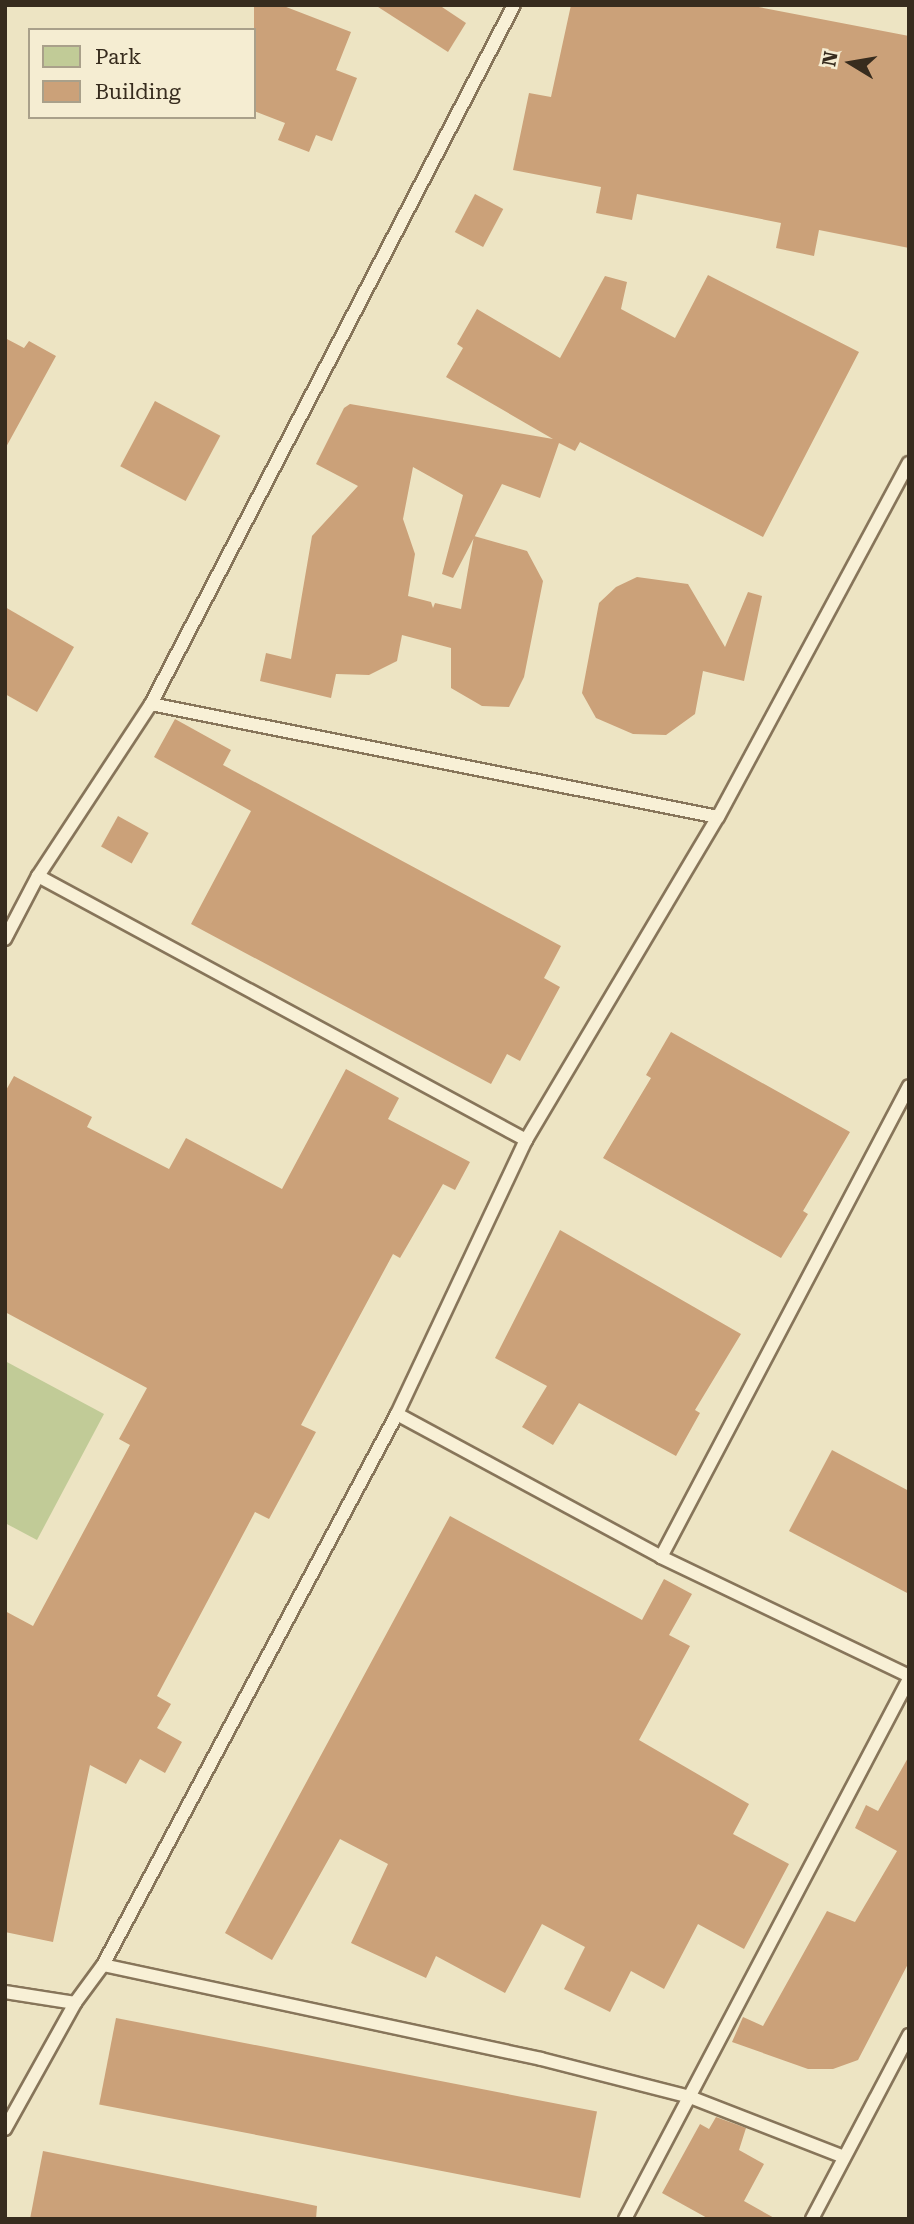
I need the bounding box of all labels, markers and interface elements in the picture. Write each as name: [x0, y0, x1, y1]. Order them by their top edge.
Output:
legend: [28, 28, 256, 119]
north arrow: [816, 28, 886, 98]
text: Park: [95, 45, 141, 69]
text: N: [817, 50, 843, 68]
text: Building: [95, 80, 181, 104]

